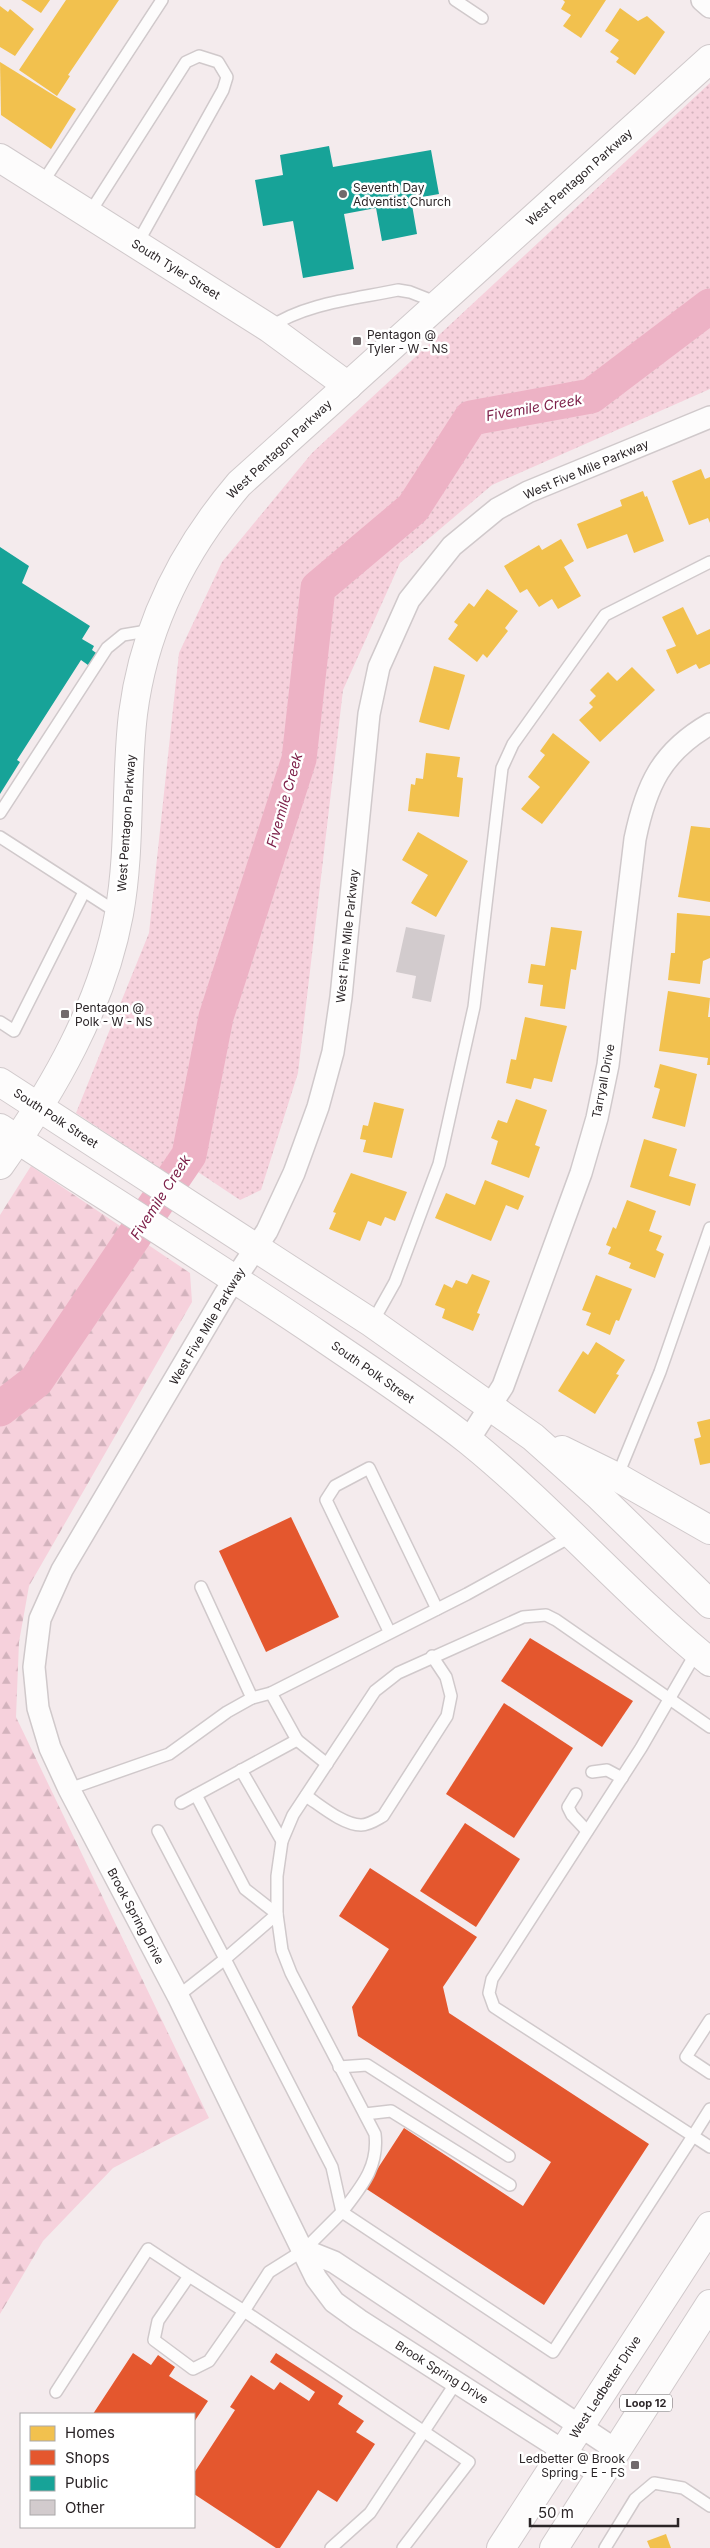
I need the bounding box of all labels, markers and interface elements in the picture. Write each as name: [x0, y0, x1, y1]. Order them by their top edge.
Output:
street label: West Pentagon Parkway: [523, 125, 636, 229]
place label: Seventh Day Adventist Church: [353, 180, 451, 209]
marker: Seventh Day Adventist Church: [337, 188, 349, 200]
street label: South Tyler Street: [129, 236, 223, 302]
place label: Pentagon @ Tyler - W - NS: [367, 327, 449, 356]
marker: Pentagon @ Tyler - W - NS: [351, 335, 363, 347]
water label: Fivemile Creek: [485, 390, 584, 424]
street label: West Pentagon Parkway: [223, 396, 335, 502]
street label: West Five Mile Parkway: [521, 436, 651, 502]
water label: Fivemile Creek: [262, 751, 306, 849]
street label: West Pentagon Parkway: [114, 753, 138, 892]
street label: West Five Mile Parkway: [333, 868, 362, 1004]
place label: Pentagon @ Polk - W - NS: [75, 1000, 153, 1029]
marker: Pentagon @ Polk - W - NS: [59, 1008, 71, 1020]
street label: Tarryall Drive: [588, 1043, 618, 1119]
street label: South Polk Street: [11, 1085, 101, 1151]
water label: Fivemile Creek: [126, 1151, 194, 1242]
street label: West Five Mile Parkway: [166, 1264, 248, 1388]
street label: South Polk Street: [329, 1338, 417, 1406]
street label: Brook Spring Drive: [104, 1865, 168, 1967]
street label: West Ledbetter Drive: [566, 2333, 644, 2441]
street label: Brook Spring Drive: [393, 2337, 491, 2407]
road number: Loop 12: [620, 2394, 672, 2412]
legend: [20, 2413, 195, 2528]
text: Homes: [65, 2423, 115, 2442]
text: Shops: [65, 2448, 110, 2467]
place label: Ledbetter @ Brook Spring - E - FS: [519, 2451, 625, 2480]
marker: Ledbetter @ Brook Spring - E - FS: [629, 2459, 641, 2471]
text: Public: [65, 2473, 108, 2492]
scale bar: [530, 2496, 678, 2528]
text: Other: [65, 2498, 105, 2517]
text: 50 m: [538, 2503, 574, 2522]

